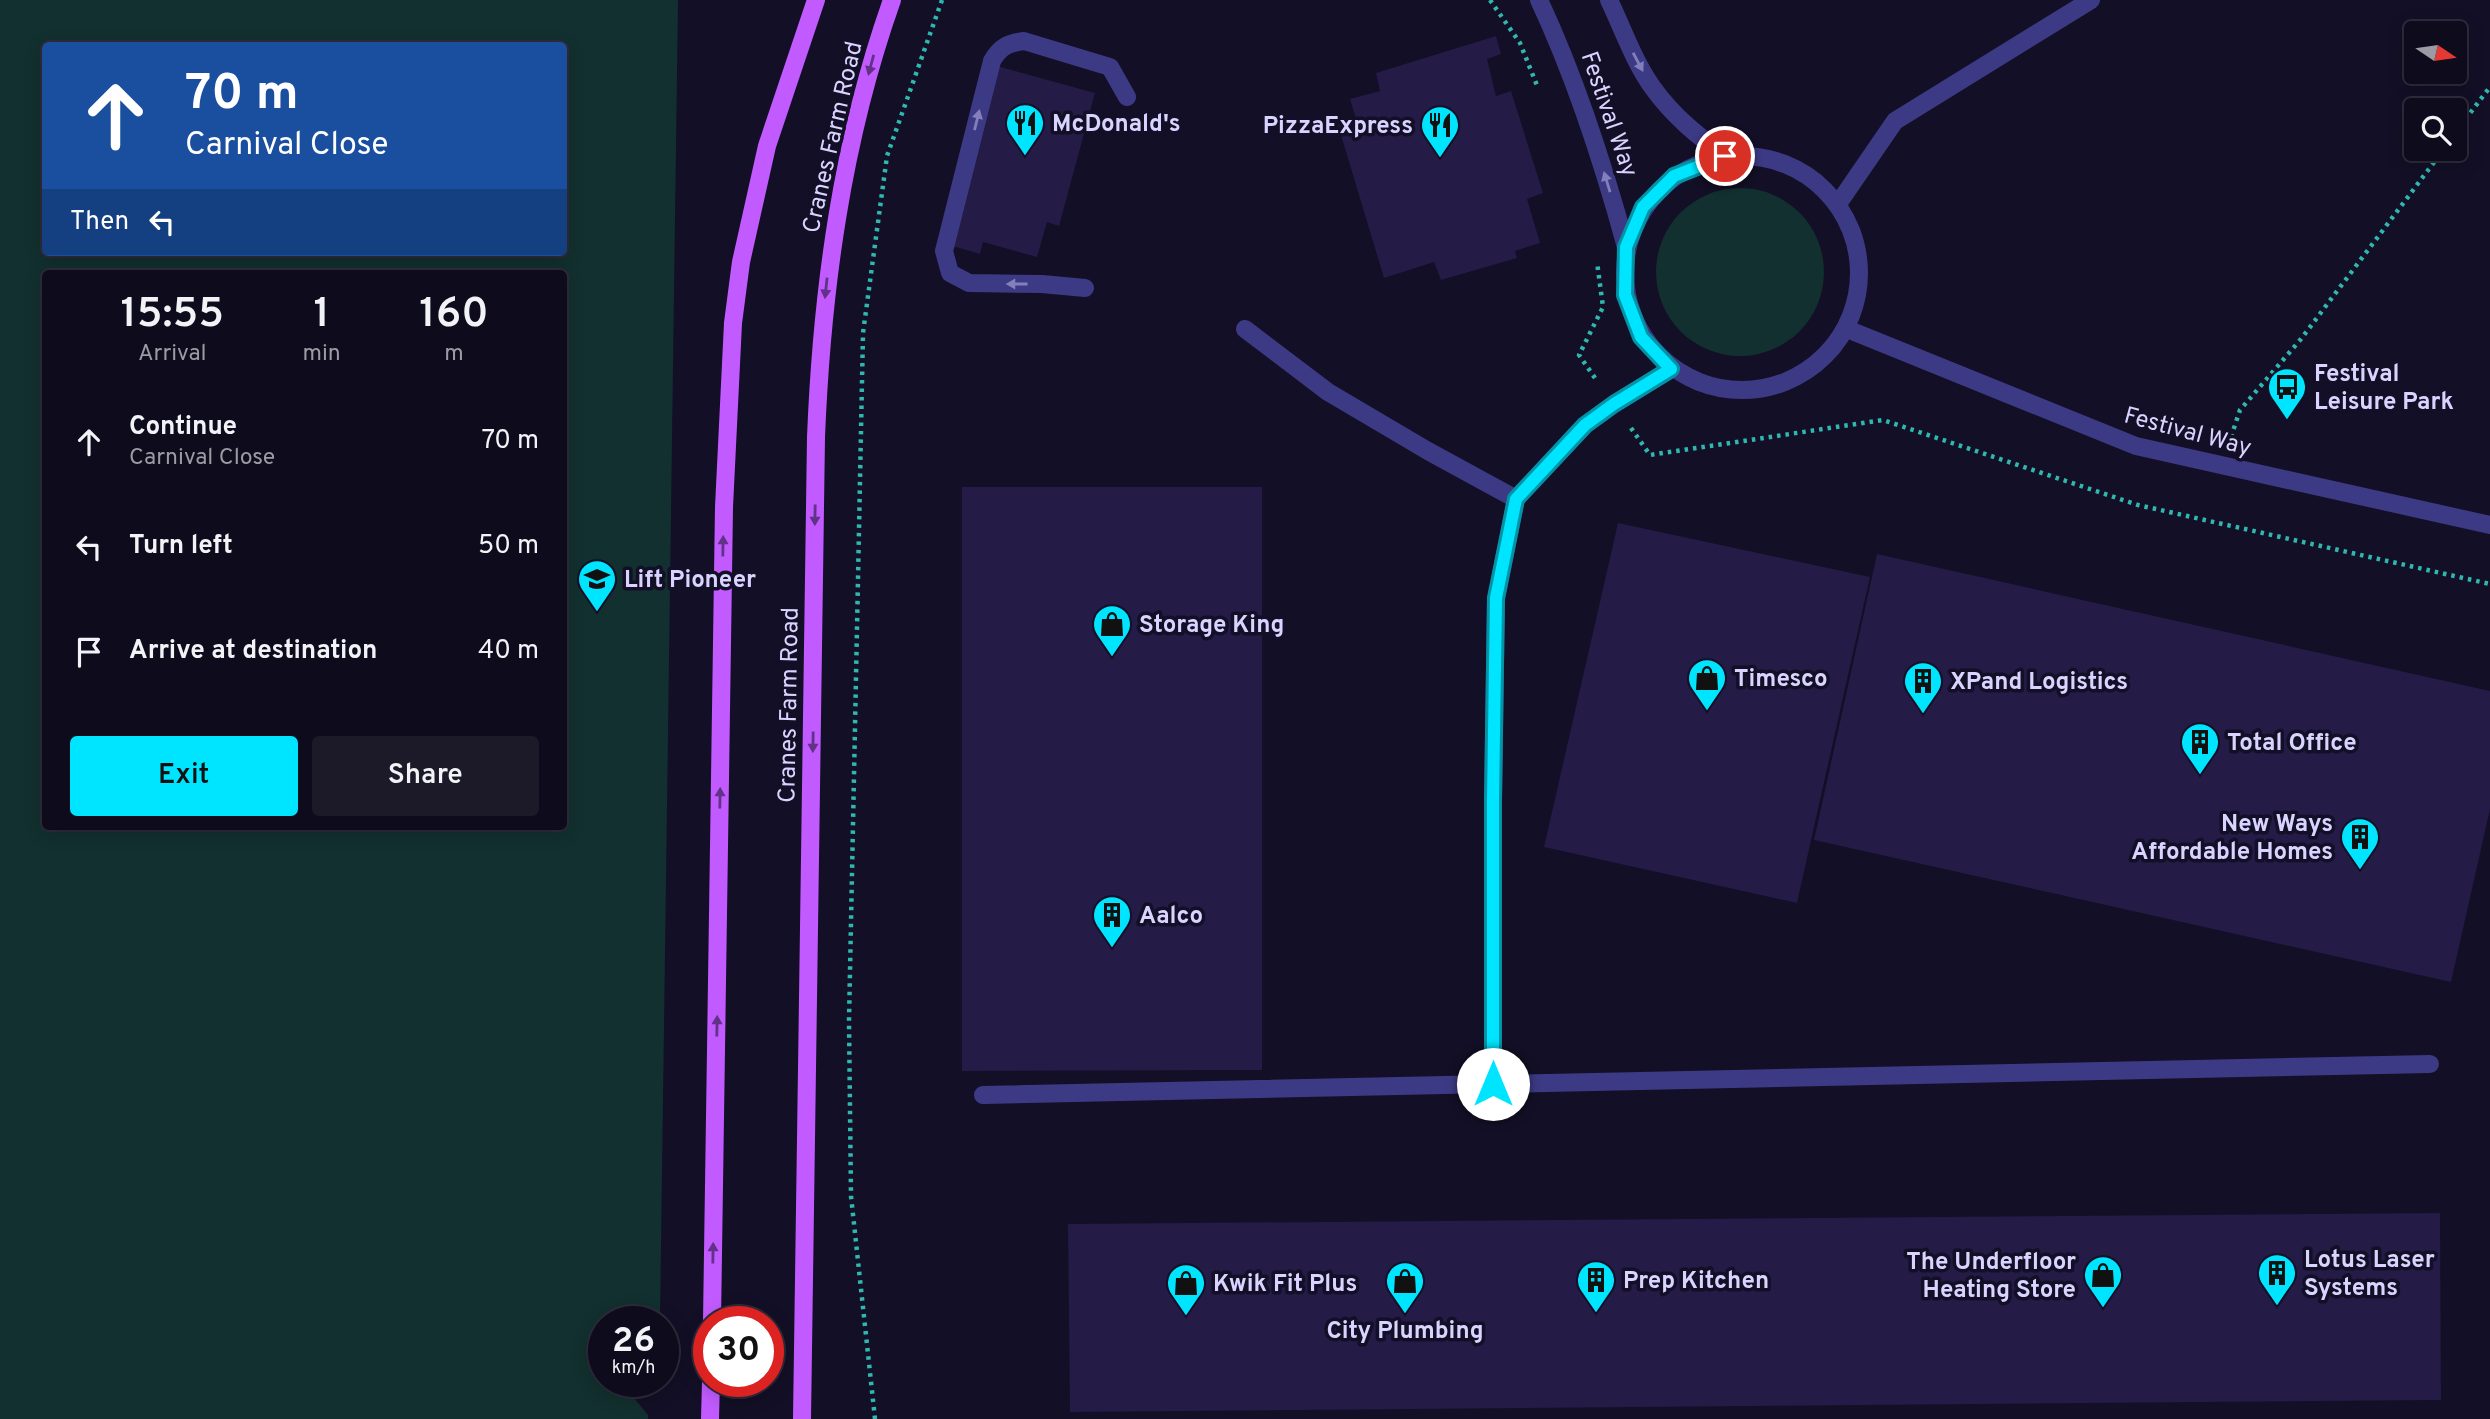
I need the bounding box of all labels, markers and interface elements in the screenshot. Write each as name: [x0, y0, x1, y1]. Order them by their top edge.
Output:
north arrow: [2404, 21, 2468, 84]
map controls: [2404, 21, 2467, 161]
street label: Cranes Farm Road: [797, 39, 871, 236]
street label: Festival Way: [1573, 48, 1644, 181]
one-way arrow: [1632, 52, 1644, 71]
one-way arrow: [865, 54, 876, 76]
text: 70 m: [185, 65, 299, 127]
icon: ahead: [70, 70, 161, 161]
button: search: [2404, 98, 2467, 161]
restaurant icon: McDonald's: [1004, 102, 1046, 157]
restaurant icon: PizzaExpress: [1419, 104, 1461, 159]
one-way arrow: [972, 109, 983, 131]
place label: McDonald's: [1052, 110, 1181, 140]
place label: PizzaExpress: [1263, 112, 1413, 142]
text: Carnival Close: [185, 126, 388, 166]
pin: [1695, 126, 1755, 186]
icon: arrive: [1706, 137, 1744, 175]
one-way arrow: [1601, 171, 1612, 192]
icon: left: [143, 203, 181, 241]
text: Then: [70, 206, 129, 239]
one-way arrow: [820, 277, 831, 299]
one-way arrow: [1006, 278, 1028, 289]
text: 15:55: [120, 289, 224, 342]
text: 1: [313, 289, 330, 342]
text: 160: [419, 289, 489, 342]
text: Arrival: [138, 340, 207, 369]
text: min: [303, 340, 341, 369]
text: m: [444, 340, 464, 369]
place label: Festival Leisure Park: [2314, 360, 2454, 418]
bus stop icon: Festival Leisure Park: [2266, 366, 2308, 421]
street label: Festival Way: [2120, 402, 2254, 464]
text: Continue: [129, 411, 237, 444]
icon: ahead: [70, 423, 108, 461]
text: 70 m: [481, 425, 539, 458]
text: Carnival Close: [129, 444, 275, 473]
one-way arrow: [809, 504, 821, 526]
icon: left: [70, 528, 108, 566]
text: Turn left: [129, 530, 233, 563]
text: 50 m: [478, 530, 539, 563]
one-way arrow: [717, 535, 729, 557]
school or university icon: Lift Pioneer: [576, 558, 618, 613]
place label: Lift Pioneer: [624, 566, 756, 596]
shop icon: Storage King: [1091, 603, 1133, 658]
street label: Cranes Farm Road: [773, 607, 807, 803]
place label: Storage King: [1139, 611, 1284, 641]
icon: arrive: [70, 633, 108, 671]
text: Arrive at destination: [129, 635, 377, 668]
text: 40 m: [478, 635, 539, 668]
shop icon: Timesco: [1686, 657, 1728, 712]
building icon: XPand Logistics: [1902, 660, 1944, 715]
place label: Timesco: [1734, 665, 1828, 695]
place label: XPand Logistics: [1950, 668, 2128, 698]
building icon: Total Office: [2179, 721, 2221, 776]
place label: Total Office: [2227, 729, 2357, 759]
one-way arrow: [807, 731, 818, 753]
button: Exit: [70, 736, 298, 816]
button: Share: [312, 736, 539, 816]
one-way arrow: [715, 787, 726, 809]
place label: New Ways Affordable Homes: [2131, 810, 2333, 868]
building icon: New Ways Affordable Homes: [2339, 816, 2381, 871]
building icon: Aalco: [1091, 894, 1133, 949]
place label: Aalco: [1139, 902, 1203, 932]
one-way arrow: [711, 1014, 723, 1036]
position arrow: [1456, 1047, 1530, 1121]
one-way arrow: [707, 1242, 719, 1264]
place label: Lotus Laser Systems: [2304, 1246, 2435, 1304]
place label: The Underfloor Heating Store: [1906, 1248, 2076, 1306]
building icon: Lotus Laser Systems: [2256, 1252, 2298, 1307]
shop icon: The Underfloor Heating Store: [2082, 1254, 2124, 1309]
building icon: Prep Kitchen: [1575, 1259, 1617, 1314]
shop icon: City Plumbing: [1384, 1260, 1426, 1315]
shop icon: Kwik Fit Plus: [1165, 1262, 1207, 1317]
place label: Prep Kitchen: [1623, 1267, 1769, 1297]
place label: Kwik Fit Plus: [1213, 1270, 1357, 1300]
speed limit sign: 30: [693, 1306, 784, 1397]
place label: City Plumbing: [1326, 1317, 1484, 1347]
text: 26: [612, 1320, 655, 1364]
text: km/h: [612, 1357, 655, 1380]

